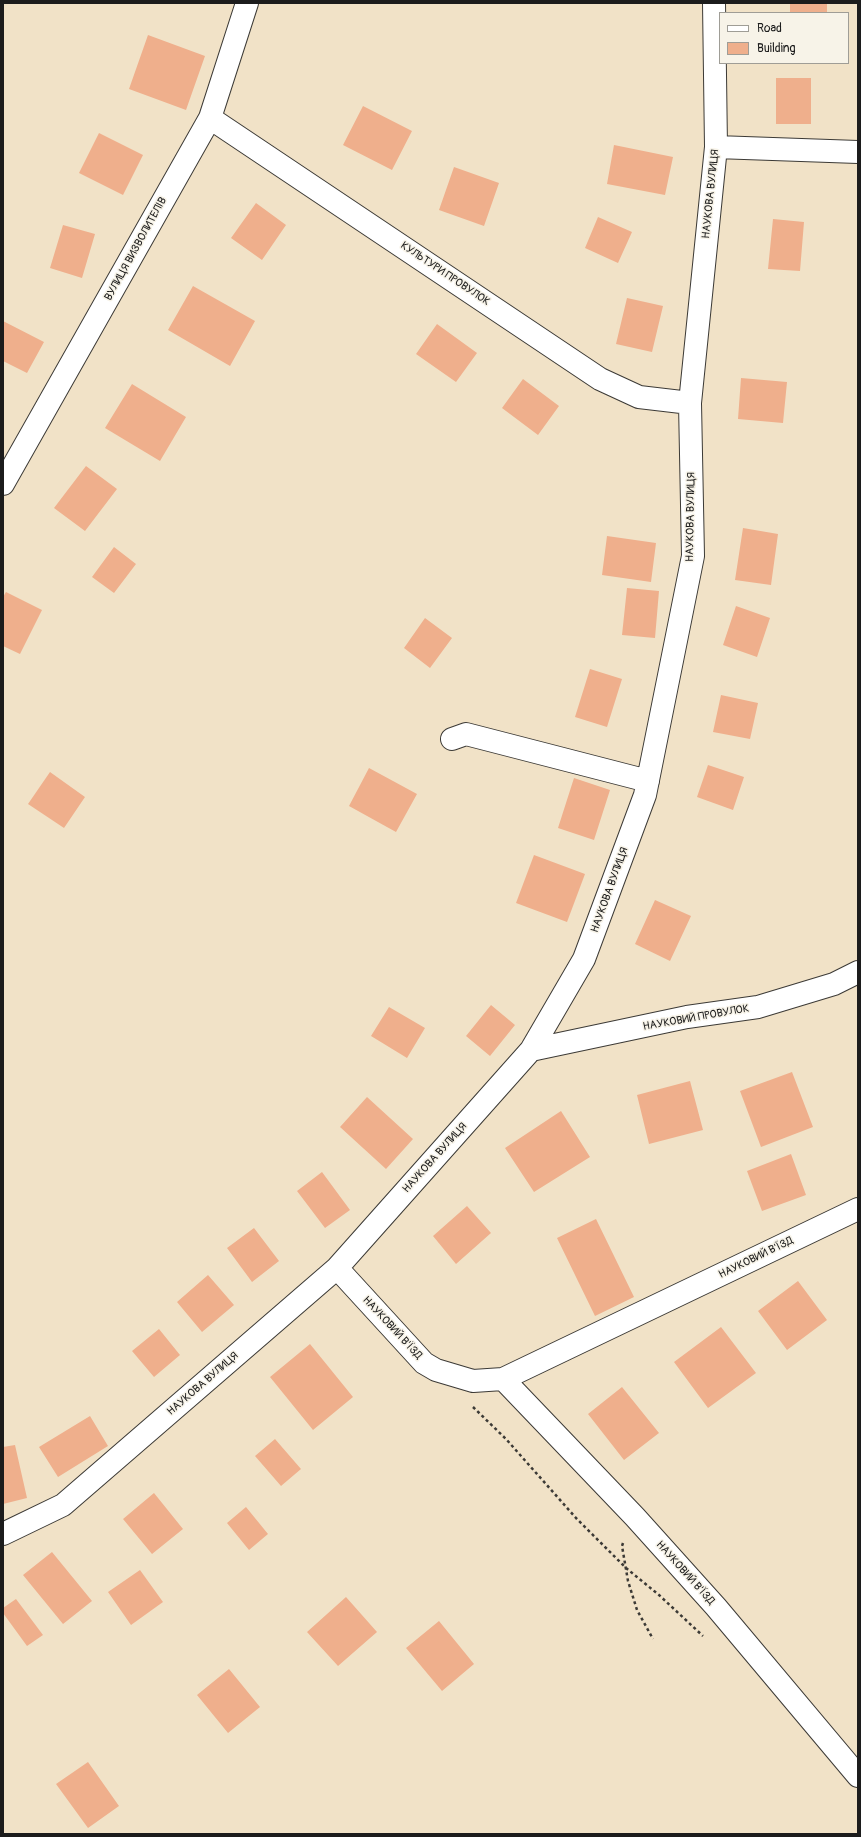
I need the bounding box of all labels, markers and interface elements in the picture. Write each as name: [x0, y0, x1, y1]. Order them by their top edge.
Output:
legend: [719, 12, 849, 64]
text: Road: [757, 21, 782, 36]
text: Building: [757, 41, 796, 56]
street label: НАУКОВА ВУЛИЦЯ: [700, 149, 722, 239]
street label: ВУЛИЦЯ ВИЗВОЛИТЕЛІВ: [102, 195, 170, 303]
street label: КУЛЬТУРИ ПРОВУЛОК: [398, 239, 492, 309]
street label: НАУКОВА ВУЛИЦЯ: [684, 472, 698, 562]
street label: НАУКОВА ВУЛИЦЯ: [588, 845, 632, 935]
street label: НАУКОВИЙ ПРОВУЛОК: [642, 1002, 750, 1034]
street label: НАУКОВА ВУЛИЦЯ: [400, 1120, 470, 1196]
street label: НАУКОВИЙ В'ЇЗД: [717, 1234, 795, 1282]
street label: НАУКОВИЙ В'ЇЗД: [359, 1294, 425, 1362]
street label: НАУКОВА ВУЛИЦЯ: [165, 1350, 241, 1418]
street label: НАУКОВИЙ В'ЇЗД: [653, 1538, 717, 1608]

